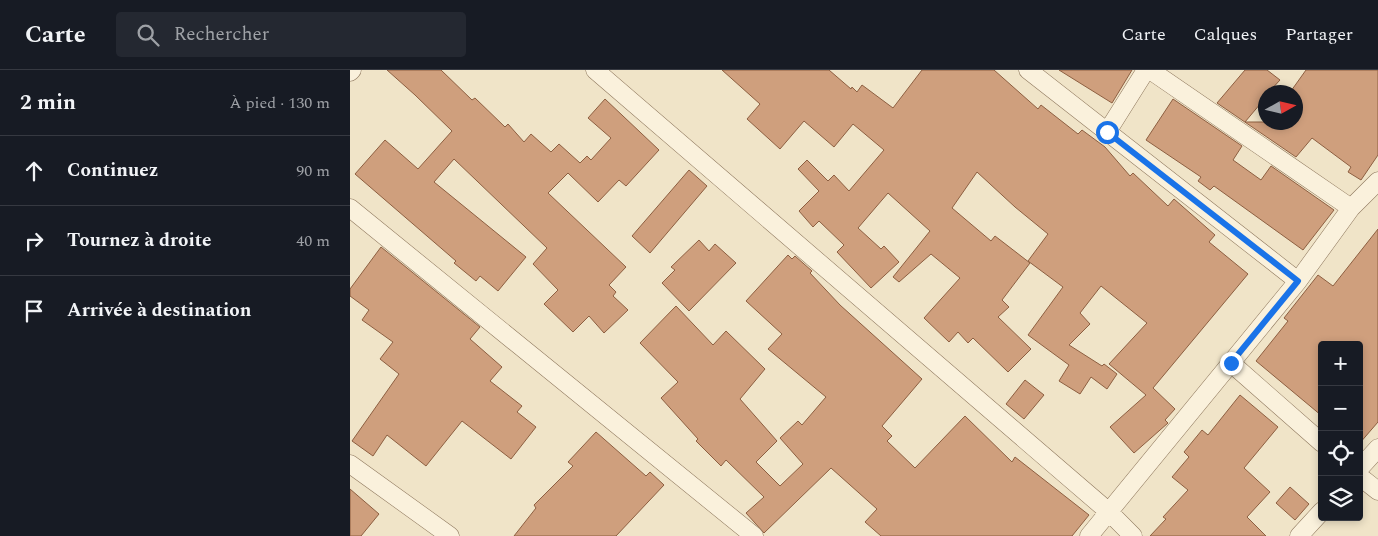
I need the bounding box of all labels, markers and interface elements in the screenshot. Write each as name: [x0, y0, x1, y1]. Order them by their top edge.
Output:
search box: [116, 12, 466, 57]
text: Carte: [25, 17, 86, 53]
text: Rechercher: [174, 20, 269, 49]
icon: search: [134, 21, 162, 49]
text: Carte: [1122, 21, 1166, 48]
text: Calques: [1194, 21, 1257, 48]
text: Partager: [1285, 21, 1353, 48]
north arrow: [1258, 85, 1303, 130]
text: 2 min: [20, 87, 76, 119]
text: À pied · 130 m: [229, 91, 330, 115]
route start: [1096, 121, 1119, 144]
text: Continuez: [67, 156, 158, 185]
icon: ahead: [20, 157, 48, 185]
text: 90 m: [296, 159, 330, 183]
text: Tournez à droite: [67, 226, 211, 255]
icon: right: [20, 227, 48, 255]
text: 40 m: [296, 229, 330, 253]
text: Arrivée à destination: [67, 296, 251, 325]
icon: arrive: [20, 297, 48, 325]
map controls: [1318, 341, 1363, 521]
button: +: [1318, 341, 1363, 386]
route end: [1220, 352, 1243, 375]
button: −: [1318, 386, 1363, 431]
button: locate: [1318, 431, 1363, 476]
button: layers: [1318, 476, 1363, 521]

